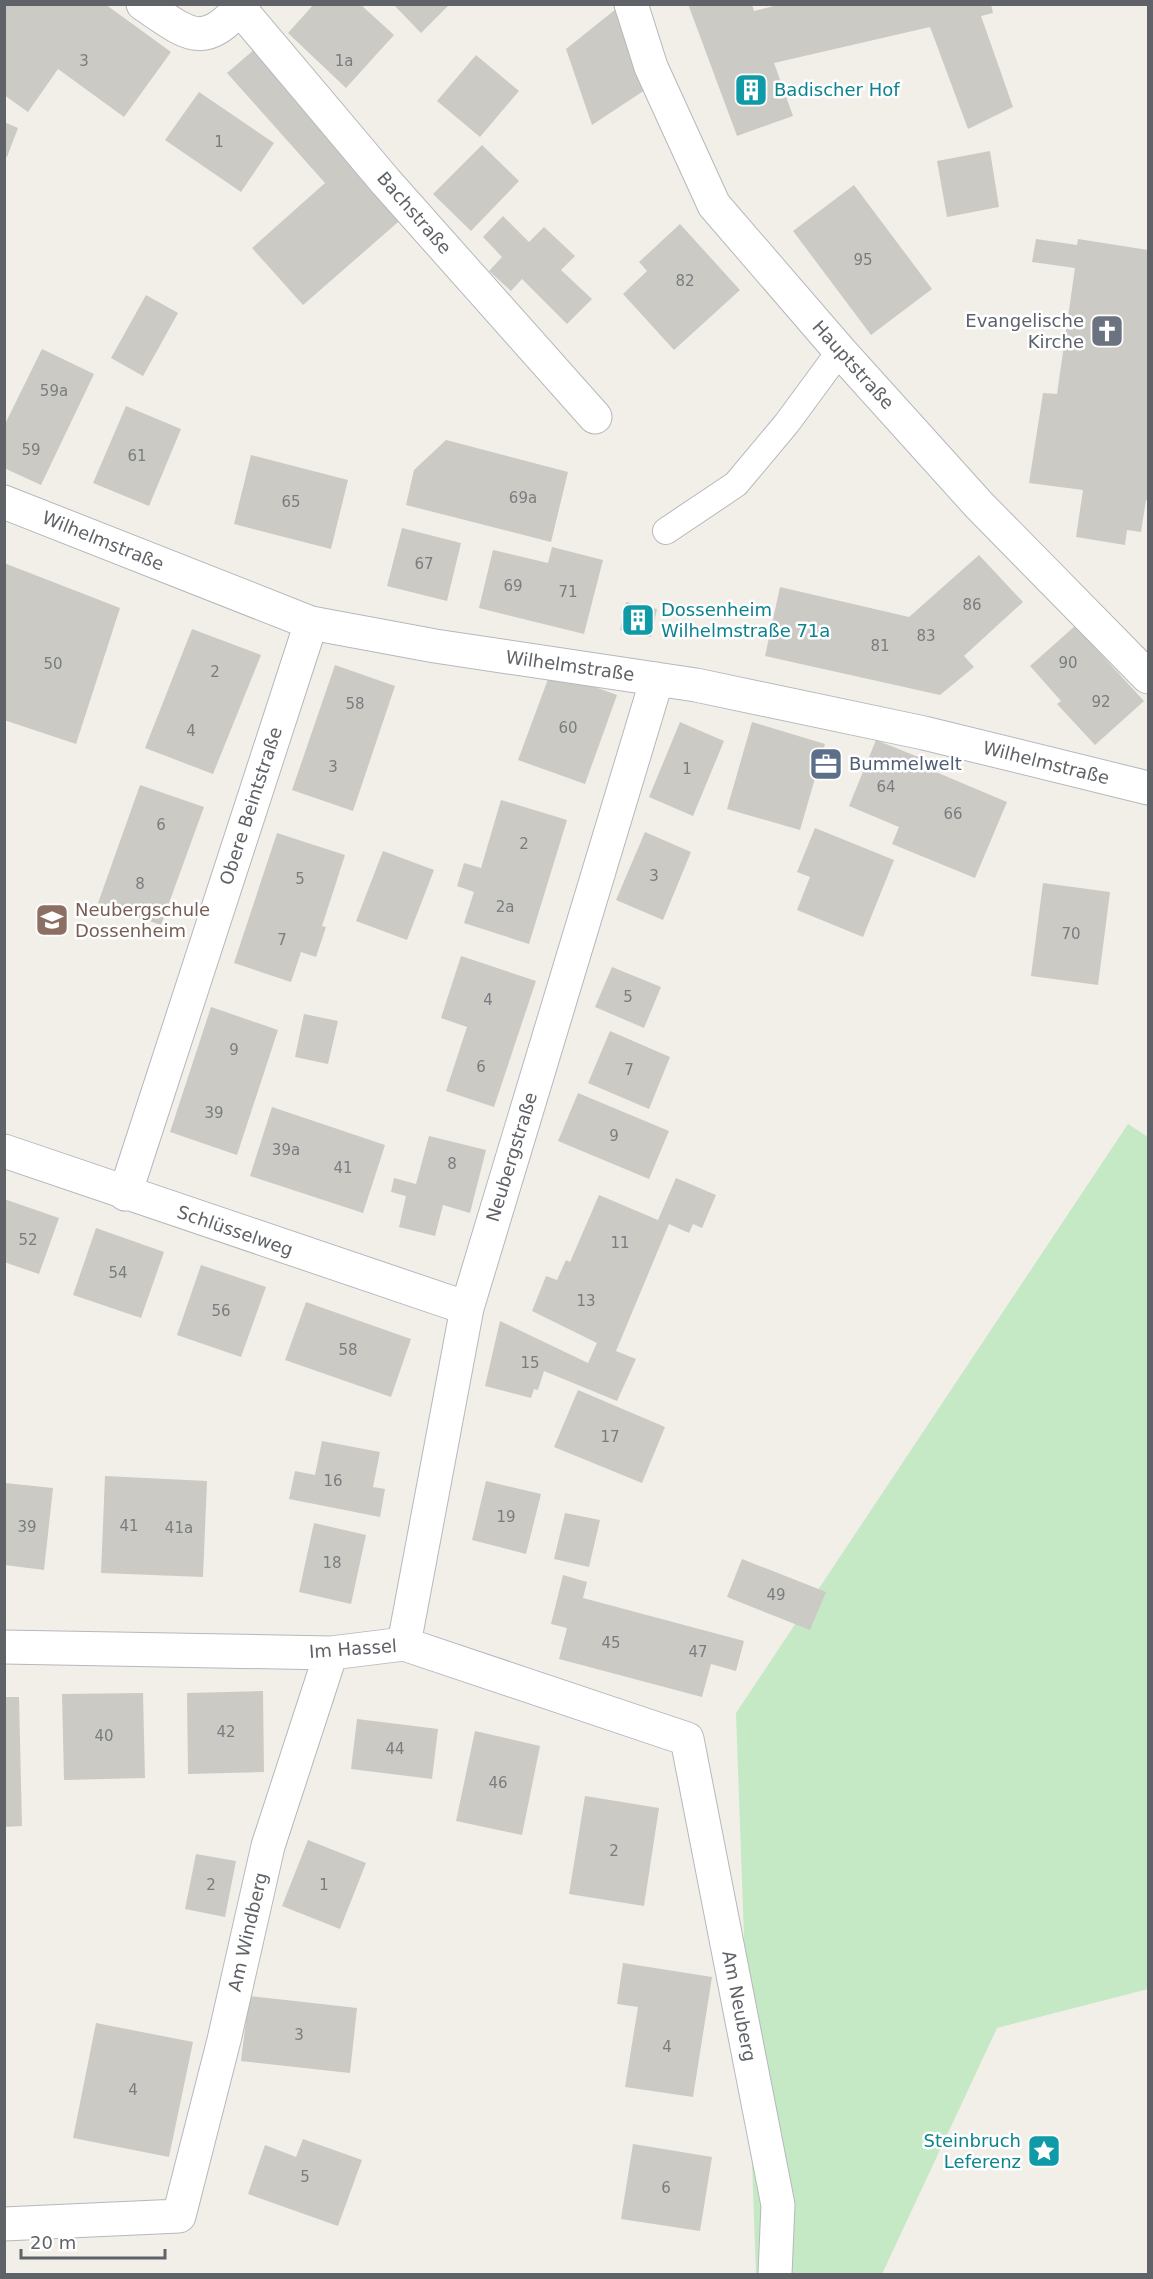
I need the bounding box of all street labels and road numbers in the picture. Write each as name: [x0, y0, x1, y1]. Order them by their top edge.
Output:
street label: Bachstraße: [373, 167, 456, 258]
street label: Hauptstraße: [808, 316, 899, 413]
street label: Wilhelmstraße: [39, 507, 167, 575]
street label: Wilhelmstraße: [504, 646, 636, 685]
street label: Obere Beintstraße: [215, 724, 286, 887]
street label: Wilhelmstraße: [981, 737, 1112, 788]
street label: Neubergstraße: [482, 1090, 541, 1224]
street label: Schlüsselweg: [174, 1201, 296, 1260]
street label: Im Hassel: [308, 1635, 398, 1662]
street label: Am Windberg: [224, 1870, 271, 1994]
street label: Am Neuberg: [718, 1949, 761, 2063]

